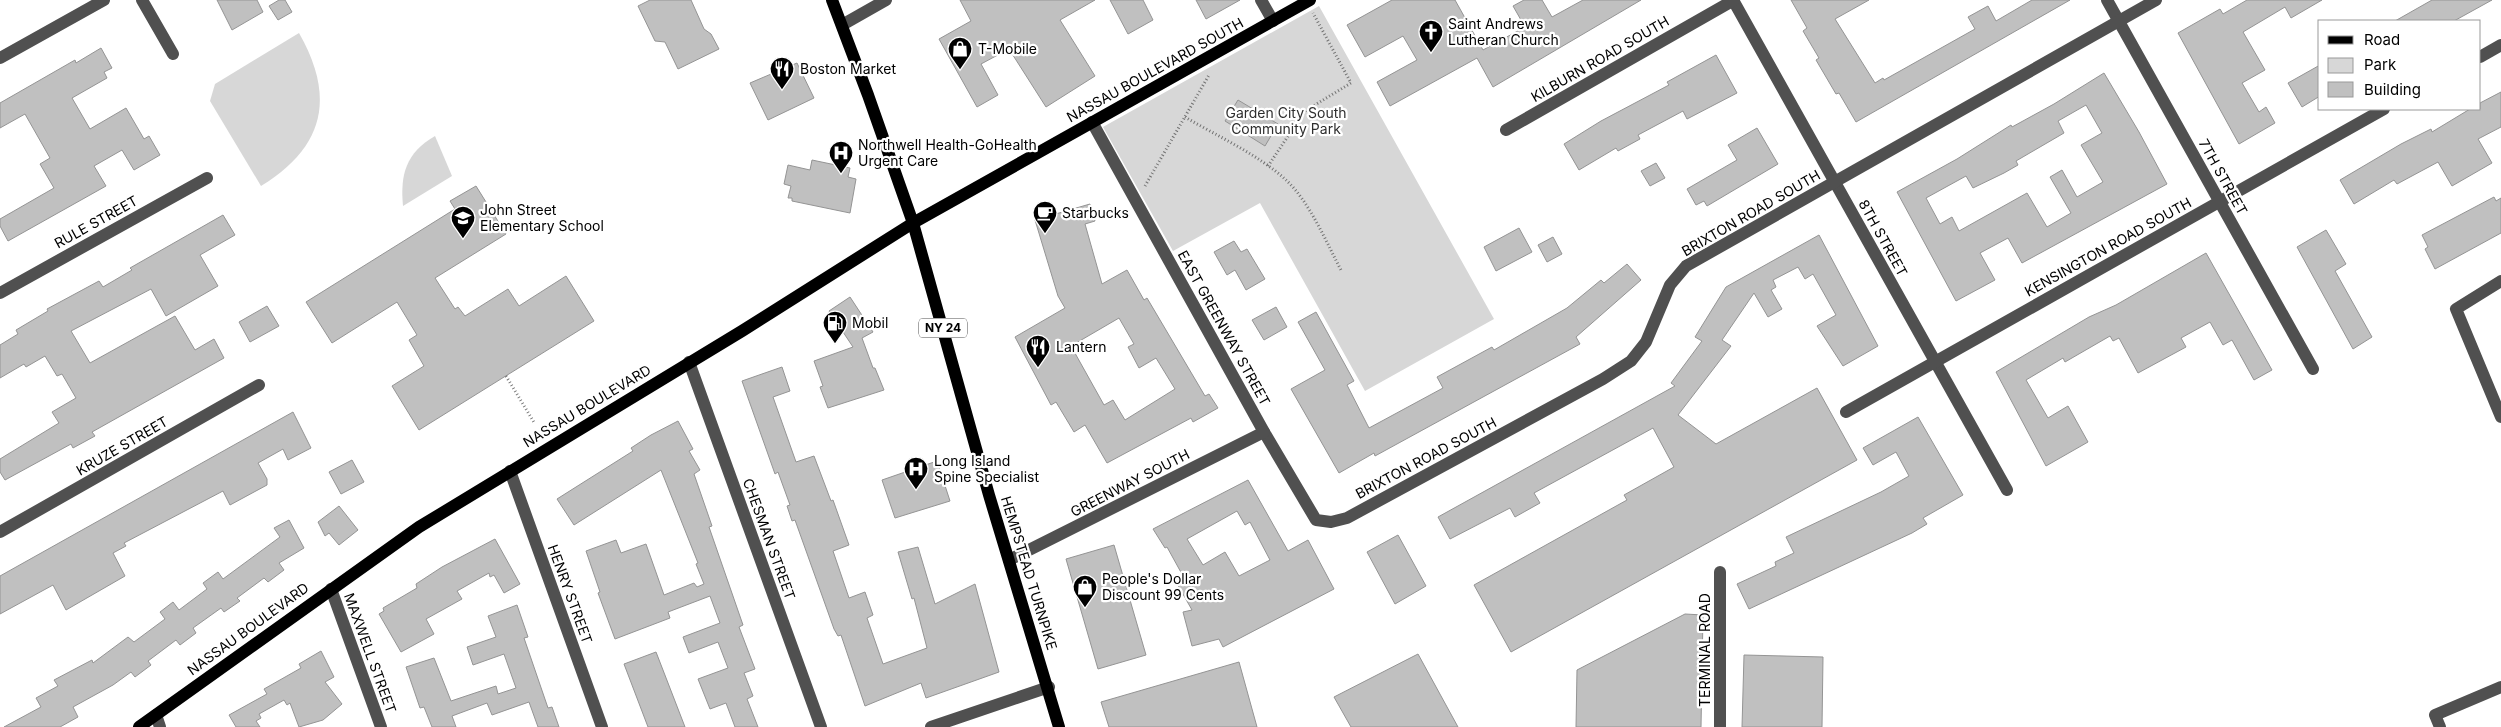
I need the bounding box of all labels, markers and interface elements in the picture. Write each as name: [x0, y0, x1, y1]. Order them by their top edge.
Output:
street label: KILBURN ROAD SOUTH: [1528, 12, 1672, 105]
street label: NASSAU BOULEVARD SOUTH: [1063, 14, 1246, 125]
place label: Saint Andrews Lutheran Church: [1448, 15, 1559, 48]
church icon: Saint Andrews Lutheran Church: [1418, 19, 1444, 53]
legend: [2318, 20, 2481, 110]
text: Road: [2364, 30, 2400, 49]
shop icon: T-Mobile: [947, 36, 973, 70]
place label: T-Mobile: [978, 40, 1037, 57]
text: Park: [2364, 55, 2397, 74]
restaurant icon: Boston Market: [769, 56, 795, 90]
place label: Boston Market: [800, 60, 897, 77]
text: Building: [2364, 80, 2421, 99]
park label: Garden City South Community Park: [1225, 104, 1347, 137]
place label: Northwell Health-GoHealth Urgent Care: [858, 136, 1037, 169]
street label: 7TH STREET: [2196, 136, 2251, 218]
hospital icon: Northwell Health-GoHealth Urgent Care: [828, 140, 854, 174]
street label: BRIXTON ROAD SOUTH: [1678, 166, 1823, 259]
street label: RULE STREET: [51, 192, 140, 251]
street label: KENSINGTON ROAD SOUTH: [2021, 194, 2194, 300]
street label: 8TH STREET: [1855, 196, 1911, 279]
cafe icon: Starbucks: [1032, 200, 1058, 234]
place label: John Street Elementary School: [480, 201, 604, 234]
place label: Starbucks: [1062, 204, 1129, 221]
school or university icon: John Street Elementary School: [450, 205, 476, 239]
street label: EAST GREENWAY STREET: [1175, 247, 1274, 408]
fuel station icon: Mobil: [822, 310, 848, 344]
place label: Mobil: [852, 314, 888, 331]
road number: NY 24: [919, 318, 967, 338]
restaurant icon: Lantern: [1025, 334, 1051, 368]
place label: Lantern: [1056, 338, 1106, 355]
street label: NASSAU BOULEVARD: [520, 361, 654, 450]
street label: KRUZE STREET: [73, 412, 171, 479]
street label: BRIXTON ROAD SOUTH: [1352, 413, 1499, 502]
street label: GREENWAY SOUTH: [1067, 445, 1192, 520]
place label: Long Island Spine Specialist: [934, 452, 1039, 485]
hospital icon: Long Island Spine Specialist: [903, 456, 929, 490]
street label: CHESMAN STREET: [740, 476, 799, 602]
street label: HEMPSTEAD TURNPIKE: [998, 494, 1061, 652]
street label: HENRY STREET: [545, 542, 596, 646]
place label: People's Dollar Discount 99 Cents: [1102, 570, 1224, 603]
shop icon: People's Dollar Discount 99 Cents: [1072, 574, 1098, 608]
street label: NASSAU BOULEVARD: [184, 579, 312, 678]
street label: MAXWELL STREET: [341, 590, 400, 715]
street label: TERMINAL ROAD: [1696, 593, 1713, 707]

